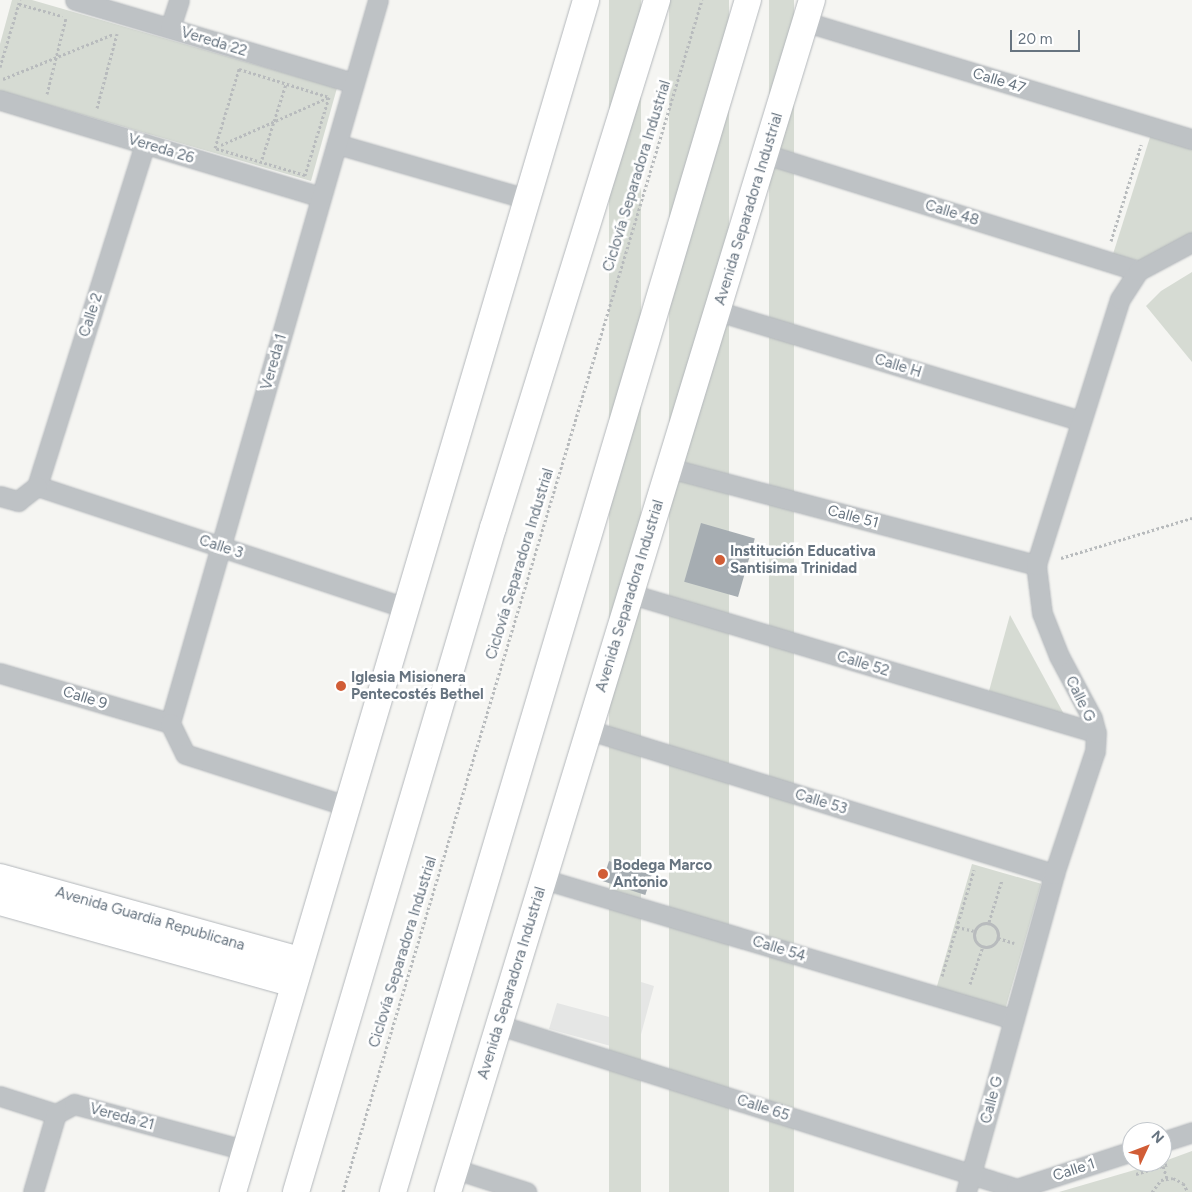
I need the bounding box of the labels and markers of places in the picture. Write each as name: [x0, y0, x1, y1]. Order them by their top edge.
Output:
place label: Institución Educativa Santisima Trinidad: [730, 542, 876, 577]
marker: Institución Educativa Santisima Trinidad: [714, 554, 726, 566]
place label: Iglesia Misionera Pentecostés Bethel: [351, 668, 484, 703]
marker: Iglesia Misionera Pentecostés Bethel: [335, 680, 347, 692]
place label: Bodega Marco Antonio: [613, 856, 712, 891]
marker: Bodega Marco Antonio: [597, 868, 609, 880]

